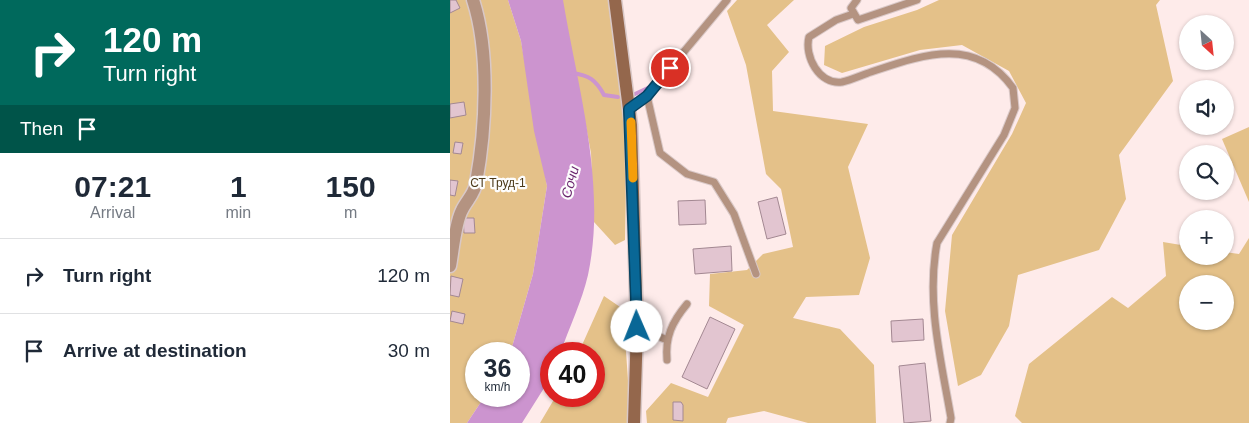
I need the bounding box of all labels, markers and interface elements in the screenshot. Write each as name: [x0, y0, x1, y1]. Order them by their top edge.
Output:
north arrow: [1179, 15, 1234, 70]
map controls: [1179, 15, 1234, 330]
icon: right: [20, 20, 85, 85]
text: 120 m: [103, 20, 202, 59]
pin: [649, 47, 691, 89]
icon: arrive: [656, 54, 684, 82]
text: Turn right: [103, 61, 196, 86]
button: sound: [1179, 80, 1234, 135]
icon: arrive: [73, 115, 101, 143]
text: Then: [20, 118, 63, 139]
button: search: [1179, 145, 1234, 200]
water label: Сочи: [558, 164, 582, 200]
text: 07:21: [74, 170, 151, 203]
text: 1: [230, 170, 247, 203]
text: 150: [326, 170, 376, 203]
park label: СТ Труд-1: [470, 176, 526, 190]
text: Arrival: [90, 204, 135, 221]
text: min: [225, 204, 251, 221]
text: m: [344, 204, 357, 221]
button: +: [1179, 210, 1234, 265]
icon: right: [20, 262, 48, 290]
text: Turn right: [63, 265, 151, 286]
text: 120 m: [377, 265, 430, 286]
button: −: [1179, 275, 1234, 330]
position arrow: [610, 300, 662, 352]
icon: arrive: [20, 337, 48, 365]
text: Arrive at destination: [63, 340, 247, 361]
text: 30 m: [388, 340, 430, 361]
speed limit sign: 40: [540, 342, 605, 407]
text: 36: [484, 354, 511, 382]
text: km/h: [484, 380, 511, 394]

